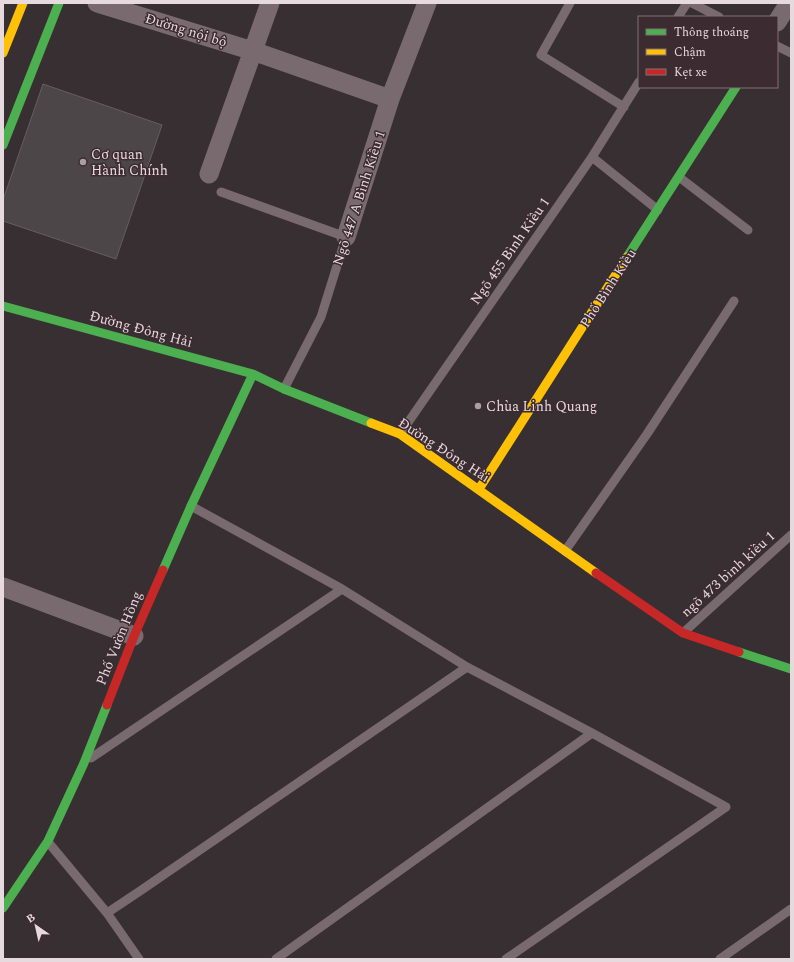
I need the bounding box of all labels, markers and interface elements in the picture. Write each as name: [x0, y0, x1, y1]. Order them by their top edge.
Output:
street label: Đường nội bộ: [143, 8, 229, 52]
legend: [638, 16, 778, 88]
text: Thông thoáng: [674, 23, 749, 42]
text: Chậm: [674, 43, 706, 62]
text: Kẹt xe: [674, 63, 707, 82]
street label: Ngõ 447 A Bình Kiều 1: [327, 128, 391, 268]
place label: Cơ quan Hành Chính: [91, 144, 168, 181]
marker: Cơ quan Hành Chính: [78, 157, 88, 167]
street label: Ngõ 455 Bình Kiều 1: [465, 193, 555, 309]
street label: Phố Bình Kiều: [575, 244, 642, 332]
street label: Đường Đông Hải: [87, 305, 195, 353]
place label: Chùa Linh Quang: [486, 396, 597, 417]
marker: Chùa Linh Quang: [473, 401, 483, 411]
street label: Đường Đông Hải: [394, 412, 494, 488]
street label: ngõ 473 bình kiều 1: [676, 526, 780, 622]
street label: Phố Vườn Hồng: [91, 588, 147, 688]
north arrow: [16, 906, 56, 946]
text: B: [23, 909, 39, 927]

